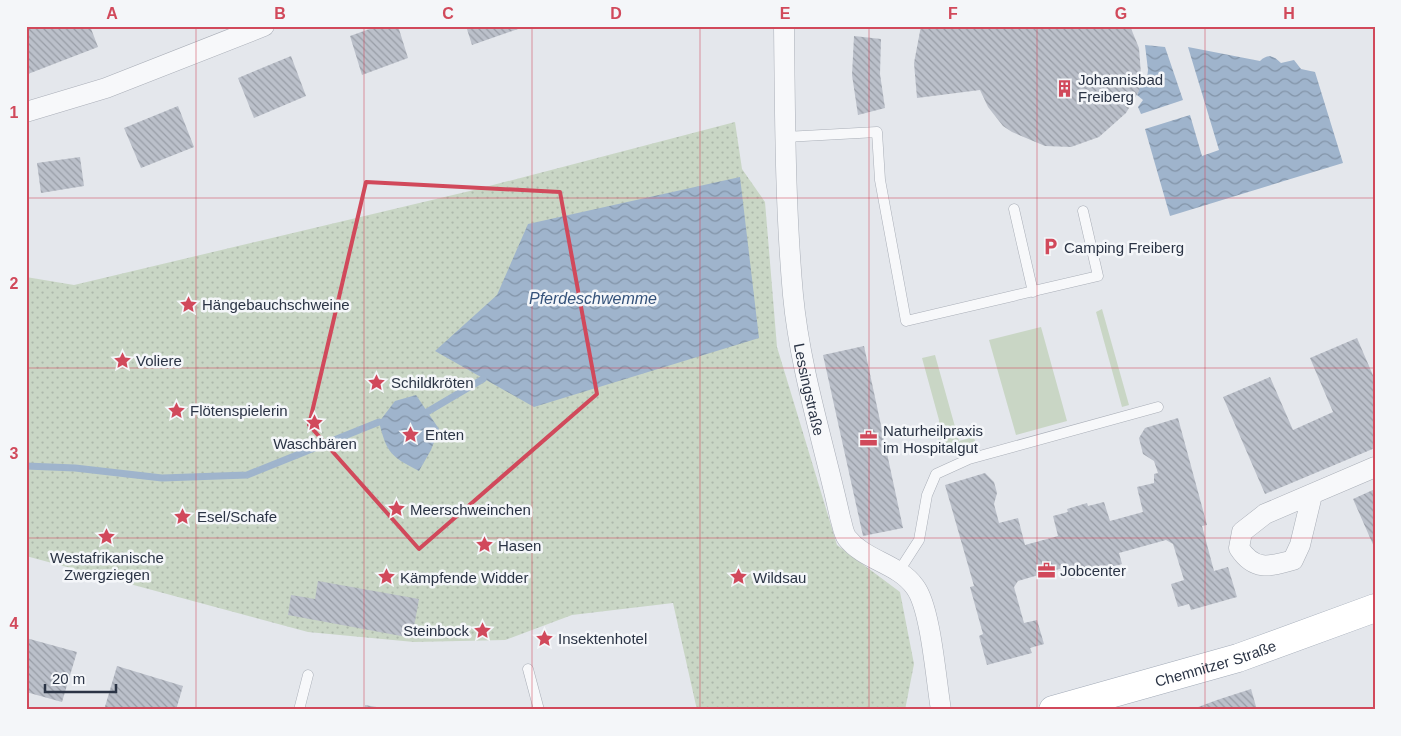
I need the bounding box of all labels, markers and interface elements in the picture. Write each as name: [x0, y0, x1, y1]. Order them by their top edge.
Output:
text: A: [106, 5, 118, 22]
text: B: [274, 5, 286, 22]
text: C: [442, 5, 454, 22]
text: D: [610, 5, 622, 22]
text: E: [780, 5, 791, 22]
text: F: [948, 5, 958, 22]
text: G: [1115, 5, 1127, 22]
text: H: [1283, 5, 1295, 22]
place label: Johannisbad Freiberg: [1078, 71, 1163, 105]
building icon: Johannisbad Freiberg: [1054, 78, 1074, 98]
text: 1: [10, 104, 19, 121]
parking icon: Camping Freiberg: [1040, 237, 1060, 257]
place label: Camping Freiberg: [1064, 239, 1184, 256]
text: 2: [10, 275, 19, 292]
water label: Pferdeschwemme: [529, 290, 657, 307]
place icon: Hängebauchschweine: [178, 294, 198, 314]
place label: Hängebauchschweine: [202, 296, 350, 313]
street label: Lessingstraße: [791, 342, 828, 437]
place icon: Voliere: [112, 350, 132, 370]
place label: Voliere: [136, 352, 182, 369]
place icon: Schildkröten: [367, 372, 387, 392]
place label: Schildkröten: [391, 374, 474, 391]
place icon: Flötenspielerin: [166, 400, 186, 420]
place label: Flötenspielerin: [190, 402, 288, 419]
place icon: Waschbären: [305, 412, 325, 432]
place label: Naturheilpraxis im Hospitalgut: [883, 422, 983, 456]
place icon: Enten: [401, 424, 421, 444]
place label: Enten: [425, 426, 464, 443]
office icon: Naturheilpraxis im Hospitalgut: [859, 429, 879, 449]
place label: Waschbären: [273, 435, 357, 452]
text: 3: [10, 445, 19, 462]
place icon: Meerschweinchen: [386, 499, 406, 519]
place label: Meerschweinchen: [410, 501, 531, 518]
place icon: Esel/Schafe: [173, 506, 193, 526]
place label: Esel/Schafe: [197, 508, 277, 525]
place icon: Westafrikanische Zwergziegen: [97, 526, 117, 546]
place icon: Hasen: [474, 535, 494, 555]
place label: Hasen: [498, 537, 541, 554]
place label: Westafrikanische Zwergziegen: [50, 549, 164, 583]
office icon: Jobcenter: [1036, 560, 1056, 580]
place label: Jobcenter: [1060, 562, 1126, 579]
place icon: Kämpfende Widder: [376, 567, 396, 587]
place icon: Wildsau: [729, 567, 749, 587]
place label: Kämpfende Widder: [400, 569, 528, 586]
place label: Wildsau: [753, 569, 806, 586]
text: 4: [10, 615, 19, 632]
place icon: Steinbock: [473, 620, 493, 640]
place label: Steinbock: [403, 622, 469, 639]
place icon: Insektenhotel: [534, 628, 554, 648]
place label: Insektenhotel: [558, 630, 647, 647]
street label: Chemnitzer Straße: [1153, 636, 1278, 689]
scale bar: [45, 661, 116, 693]
text: 20 m: [52, 670, 85, 687]

